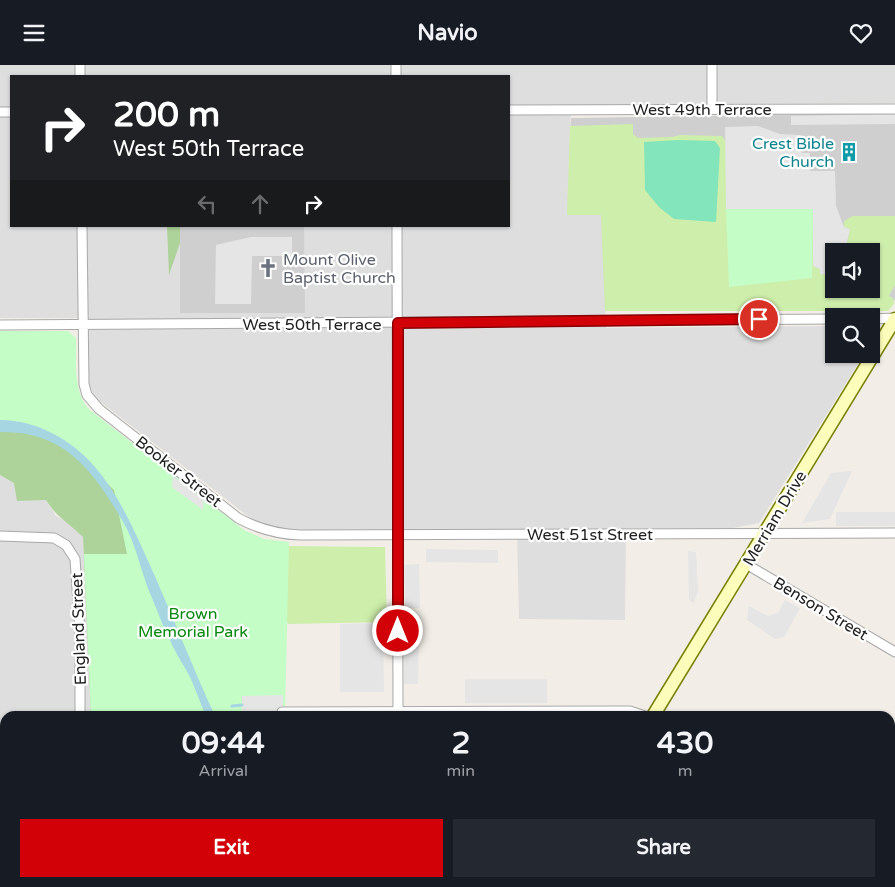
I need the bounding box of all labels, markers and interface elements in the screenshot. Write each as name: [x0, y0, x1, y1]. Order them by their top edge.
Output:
icon: menu: [20, 19, 48, 47]
icon: heart: [847, 19, 875, 47]
text: Navio: [417, 20, 478, 46]
text: 200 m: [113, 94, 220, 136]
icon: right: [30, 95, 95, 160]
street label: West 49th Terrace: [632, 100, 772, 120]
place label: Crest Bible Church: [752, 134, 834, 172]
text: West 50th Terrace: [113, 136, 304, 162]
building icon: Crest Bible Church: [838, 141, 860, 163]
icon: left: [193, 190, 221, 218]
icon: ahead: [246, 190, 274, 218]
icon: right: [299, 190, 327, 218]
map controls: [825, 243, 880, 363]
button: sound: [825, 243, 880, 298]
place label: Mount Olive Baptist Church: [283, 250, 396, 288]
church icon: Mount Olive Baptist Church: [257, 257, 279, 279]
pin: [738, 298, 780, 340]
icon: arrive: [745, 305, 773, 333]
button: search: [825, 308, 880, 363]
street label: West 50th Terrace: [242, 315, 382, 335]
street label: Booker Street: [131, 432, 226, 512]
street label: Merriam Drive: [739, 467, 811, 570]
street label: West 51st Street: [527, 525, 653, 545]
street label: England Street: [67, 572, 91, 686]
street label: Benson Street: [770, 573, 871, 645]
park label: Brown Memorial Park: [138, 604, 248, 642]
position arrow: [371, 604, 423, 656]
text: 09:44: [182, 725, 265, 762]
text: 2: [451, 725, 470, 762]
text: 430: [657, 725, 713, 762]
text: Arrival: [199, 761, 248, 781]
text: min: [447, 761, 475, 781]
text: m: [678, 761, 692, 781]
button: Exit: [20, 819, 443, 877]
button: Share: [453, 819, 875, 877]

